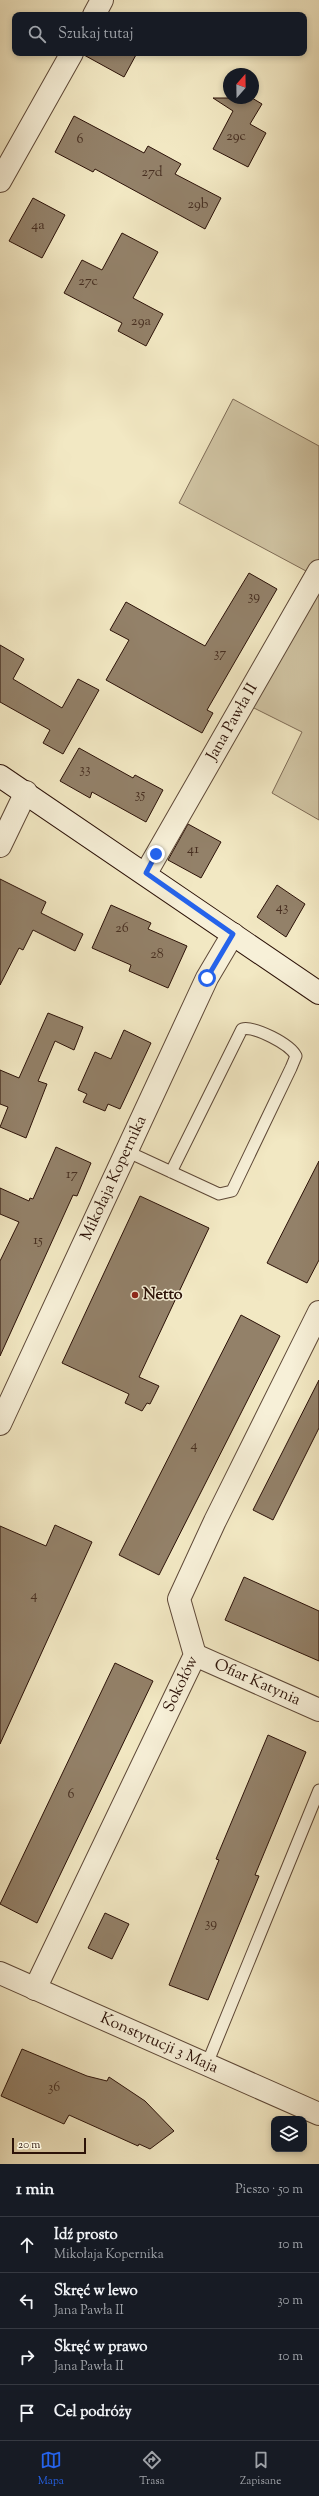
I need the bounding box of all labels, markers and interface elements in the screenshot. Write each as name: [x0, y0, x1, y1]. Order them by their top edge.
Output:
search box: [12, 12, 307, 56]
icon: search: [26, 23, 48, 45]
text: Szukaj tutaj: [58, 24, 133, 45]
north arrow: [223, 68, 259, 104]
house number: 29c: [226, 127, 246, 147]
house number: 6: [77, 130, 84, 150]
house number: 27d: [141, 163, 163, 183]
house number: 29b: [188, 195, 209, 215]
house number: 4a: [31, 216, 45, 236]
house number: 27c: [78, 272, 98, 292]
house number: 29a: [131, 312, 151, 332]
house number: 39: [248, 587, 260, 607]
house number: 37: [214, 644, 226, 664]
street label: Jana Pawła II: [201, 679, 264, 766]
house number: 33: [79, 760, 91, 780]
house number: 35: [135, 785, 145, 805]
house number: 41: [187, 840, 199, 860]
route end: [147, 845, 165, 863]
house number: 43: [276, 898, 289, 918]
house number: 26: [115, 919, 129, 939]
house number: 28: [150, 945, 164, 965]
route start: [198, 969, 216, 987]
street label: Mikołaja Kopernika: [75, 1111, 153, 1244]
house number: 17: [66, 1165, 78, 1185]
house number: 15: [33, 1231, 43, 1251]
place label: Netto: [143, 1284, 183, 1307]
marker: Netto: [130, 1290, 140, 1300]
house number: 4: [190, 1436, 198, 1456]
house number: 4: [30, 1586, 38, 1606]
street label: Sokołów: [158, 1652, 204, 1716]
street label: Ofiar Katynia: [210, 1653, 305, 1712]
house number: 6: [68, 1785, 75, 1805]
house number: 39: [205, 1914, 217, 1934]
street label: Konstytucji 3 Maja: [97, 2007, 222, 2080]
house number: 36: [48, 2078, 60, 2098]
map controls: [271, 2116, 307, 2152]
button: layers: [271, 2116, 307, 2152]
scale bar: [12, 2136, 86, 2155]
text: 20 m: [18, 2137, 40, 2153]
text: 1 min: [16, 2178, 54, 2202]
text: Pieszo · 50 m: [235, 2181, 303, 2199]
text: Idź prosto: [54, 2225, 118, 2246]
icon: ahead: [16, 2234, 38, 2256]
text: 10 m: [278, 2236, 303, 2254]
text: Mikołaja Kopernika: [54, 2246, 164, 2264]
text: Skręć w lewo: [54, 2281, 138, 2302]
icon: left: [16, 2290, 38, 2312]
text: 30 m: [277, 2292, 303, 2310]
text: Jana Pawła II: [54, 2302, 124, 2320]
text: Skręć w prawo: [54, 2337, 148, 2358]
icon: right: [16, 2346, 38, 2368]
text: 10 m: [278, 2348, 303, 2366]
text: Jana Pawła II: [54, 2358, 124, 2376]
icon: arrive: [16, 2402, 38, 2424]
text: Cel podróży: [54, 2402, 132, 2423]
tab: Mapa: [38, 2449, 64, 2489]
tab: Trasa: [139, 2449, 165, 2489]
tab: Zapisane: [240, 2449, 281, 2489]

